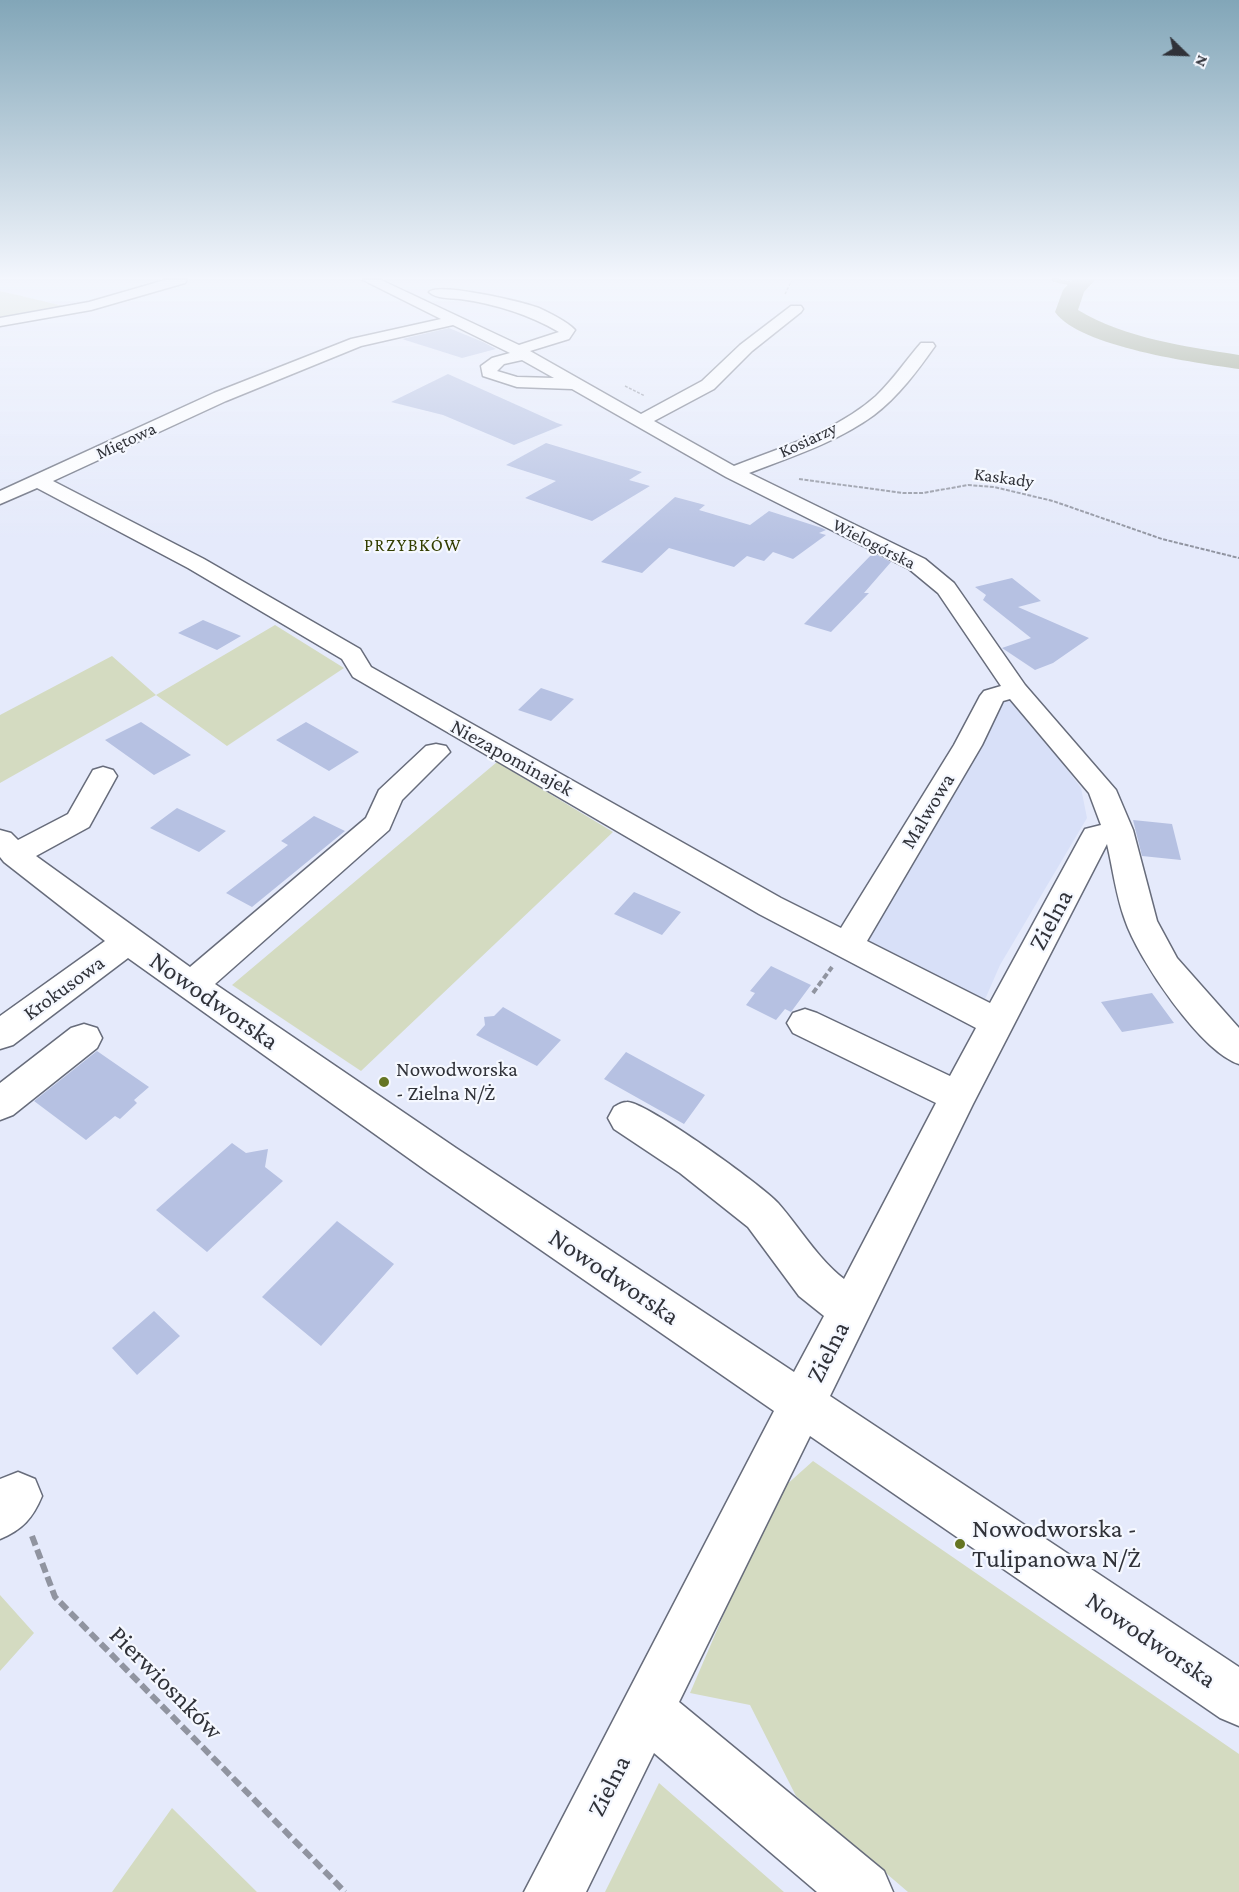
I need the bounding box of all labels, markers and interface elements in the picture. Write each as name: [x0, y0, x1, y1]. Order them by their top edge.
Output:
north arrow: [1155, 24, 1215, 84]
text: N: [1192, 53, 1212, 70]
street label: Kosiarzy: [776, 417, 840, 463]
street label: Miętowa: [93, 418, 159, 464]
street label: Kaskady: [973, 463, 1035, 493]
street label: Wielogórska: [829, 514, 919, 574]
district label: PRZYBKÓW: [364, 534, 462, 556]
street label: Niezapominajek: [446, 714, 578, 802]
street label: Malwowa: [896, 769, 960, 853]
street label: Zielna: [1022, 884, 1080, 956]
street label: Nowodworska: [143, 945, 285, 1057]
street label: Krokusowa: [18, 950, 110, 1026]
place label: Nowodworska - Zielna N/Ż: [396, 1057, 518, 1107]
marker: Nowodworska - Zielna N/Ż: [377, 1075, 391, 1089]
street label: Nowodworska: [543, 1222, 685, 1332]
street label: Zielna: [799, 1316, 857, 1388]
place label: Nowodworska - Tulipanowa N/Ż: [972, 1513, 1141, 1574]
marker: Nowodworska - Tulipanowa N/Ż: [953, 1537, 967, 1551]
street label: Nowodworska: [1080, 1585, 1222, 1695]
street label: Pierwiosnków: [103, 1620, 229, 1746]
street label: Zielna: [580, 1750, 638, 1822]

